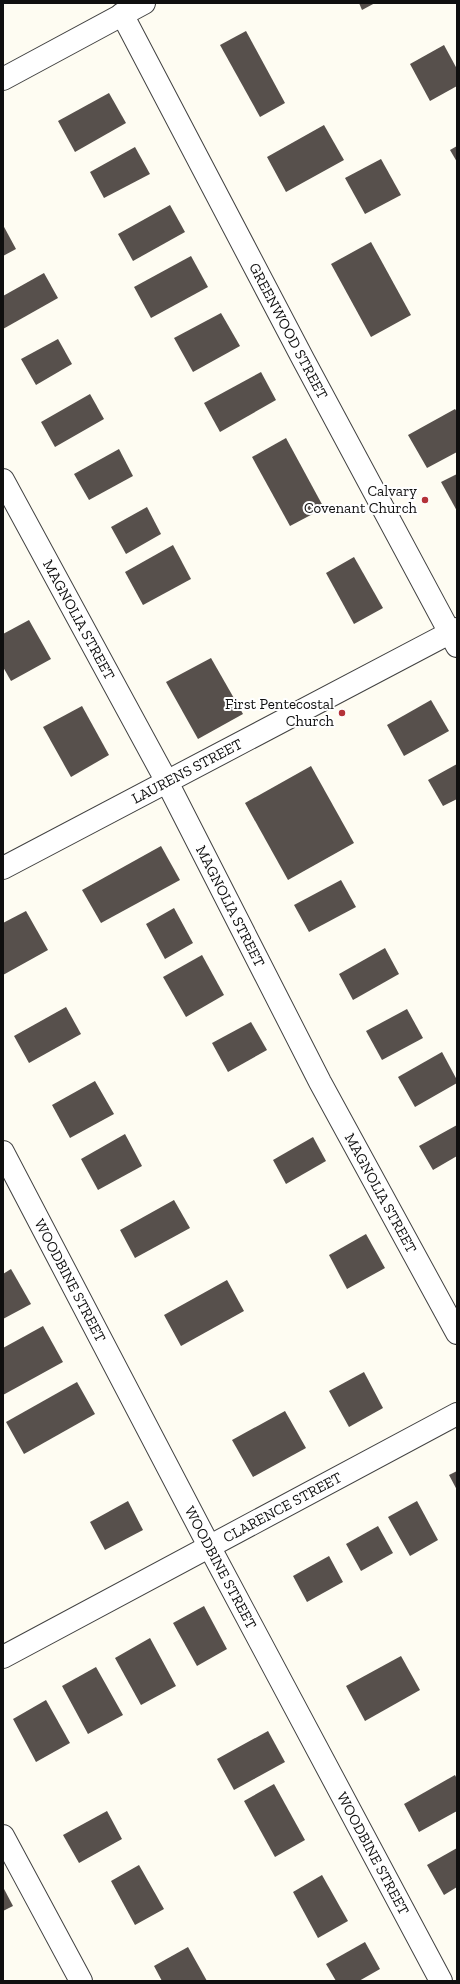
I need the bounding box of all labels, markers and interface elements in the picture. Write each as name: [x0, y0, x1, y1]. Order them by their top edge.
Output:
street label: GREENWOOD STREET: [245, 260, 332, 402]
place label: Calvary Covenant Church: [304, 482, 418, 517]
marker: Calvary Covenant Church: [420, 495, 430, 505]
street label: MAGNOLIA STREET: [39, 557, 119, 683]
place label: First Pentecostal Church: [225, 695, 335, 730]
marker: First Pentecostal Church: [337, 708, 347, 718]
street label: LAURENS STREET: [129, 735, 245, 808]
street label: MAGNOLIA STREET: [192, 842, 269, 970]
street label: MAGNOLIA STREET: [341, 1130, 421, 1256]
street label: WOODBINE STREET: [31, 1216, 110, 1345]
street label: CLARENCE STREET: [220, 1468, 345, 1547]
street label: WOODBINE STREET: [181, 1503, 261, 1632]
street label: WOODBINE STREET: [333, 1789, 413, 1918]

